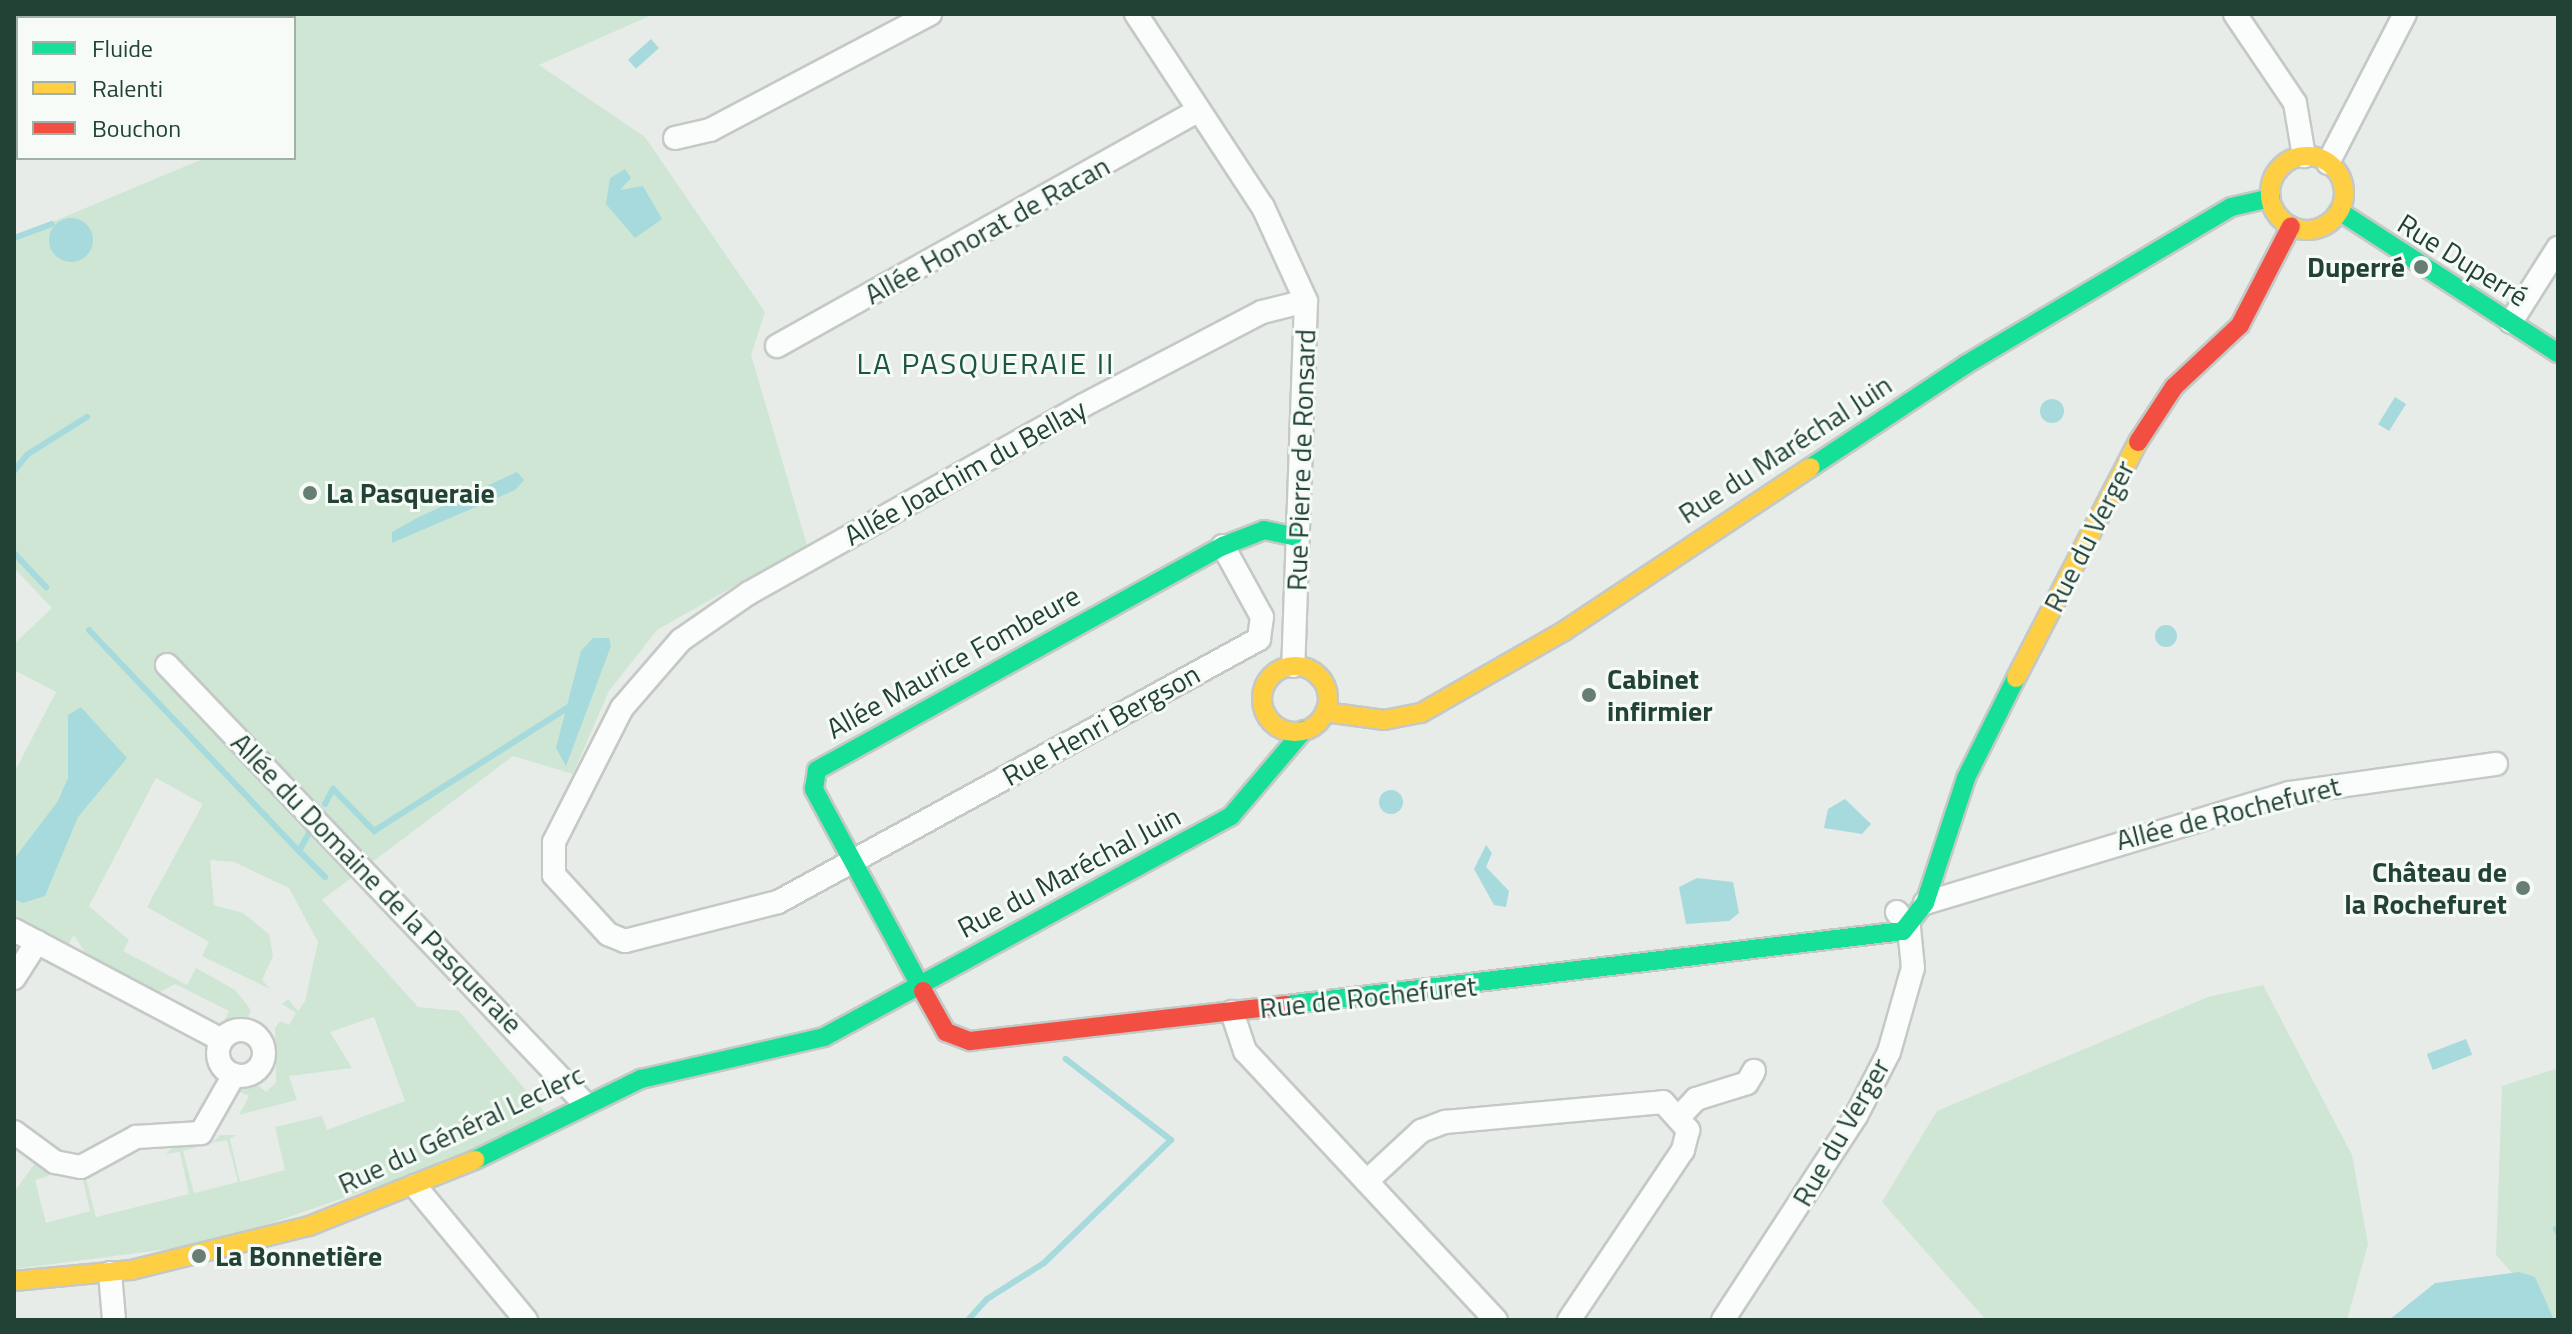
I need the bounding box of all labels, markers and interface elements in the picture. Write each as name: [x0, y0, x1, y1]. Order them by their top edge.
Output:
legend: [16, 16, 296, 160]
text: Fluide: [92, 30, 153, 66]
text: Ralenti: [92, 70, 163, 106]
text: Bouchon: [92, 110, 181, 146]
street label: Allée Honorat de Racan: [859, 149, 1115, 311]
street label: Rue Duperré: [2392, 207, 2534, 313]
place label: Duperré: [2307, 250, 2405, 284]
marker: Duperré: [2412, 258, 2430, 276]
street label: Rue Pierre de Ronsard: [1280, 329, 1322, 591]
district label: LA PASQUERAIE II: [857, 345, 1115, 381]
street label: Rue du Maréchal Juin: [1672, 368, 1898, 530]
street label: Allée Joachim du Bellay: [838, 392, 1092, 552]
street label: Rue du Verger: [2036, 455, 2142, 617]
place label: La Pasqueraie: [326, 476, 495, 510]
marker: La Pasqueraie: [301, 484, 319, 502]
street label: Allée Maurice Fombeure: [821, 578, 1085, 746]
street label: Rue Henri Bergson: [996, 657, 1206, 793]
place label: Cabinet infirmier: [1607, 662, 1713, 728]
marker: Cabinet infirmier: [1578, 684, 1600, 706]
street label: Allée du Domaine de la Pasqueraie: [224, 726, 530, 1040]
street label: Allée de Rochefuret: [2112, 769, 2344, 857]
street label: Rue du Maréchal Juin: [952, 799, 1186, 945]
place label: Château de la Rochefuret: [2344, 855, 2507, 921]
marker: Château de la Rochefuret: [2514, 879, 2532, 897]
street label: Rue de Rochefuret: [1258, 969, 1478, 1025]
street label: Rue du Verger: [1785, 1052, 1897, 1212]
street label: Rue du Général Leclerc: [333, 1057, 589, 1201]
place label: La Bonnetière: [215, 1239, 382, 1273]
marker: La Bonnetière: [190, 1247, 208, 1265]

